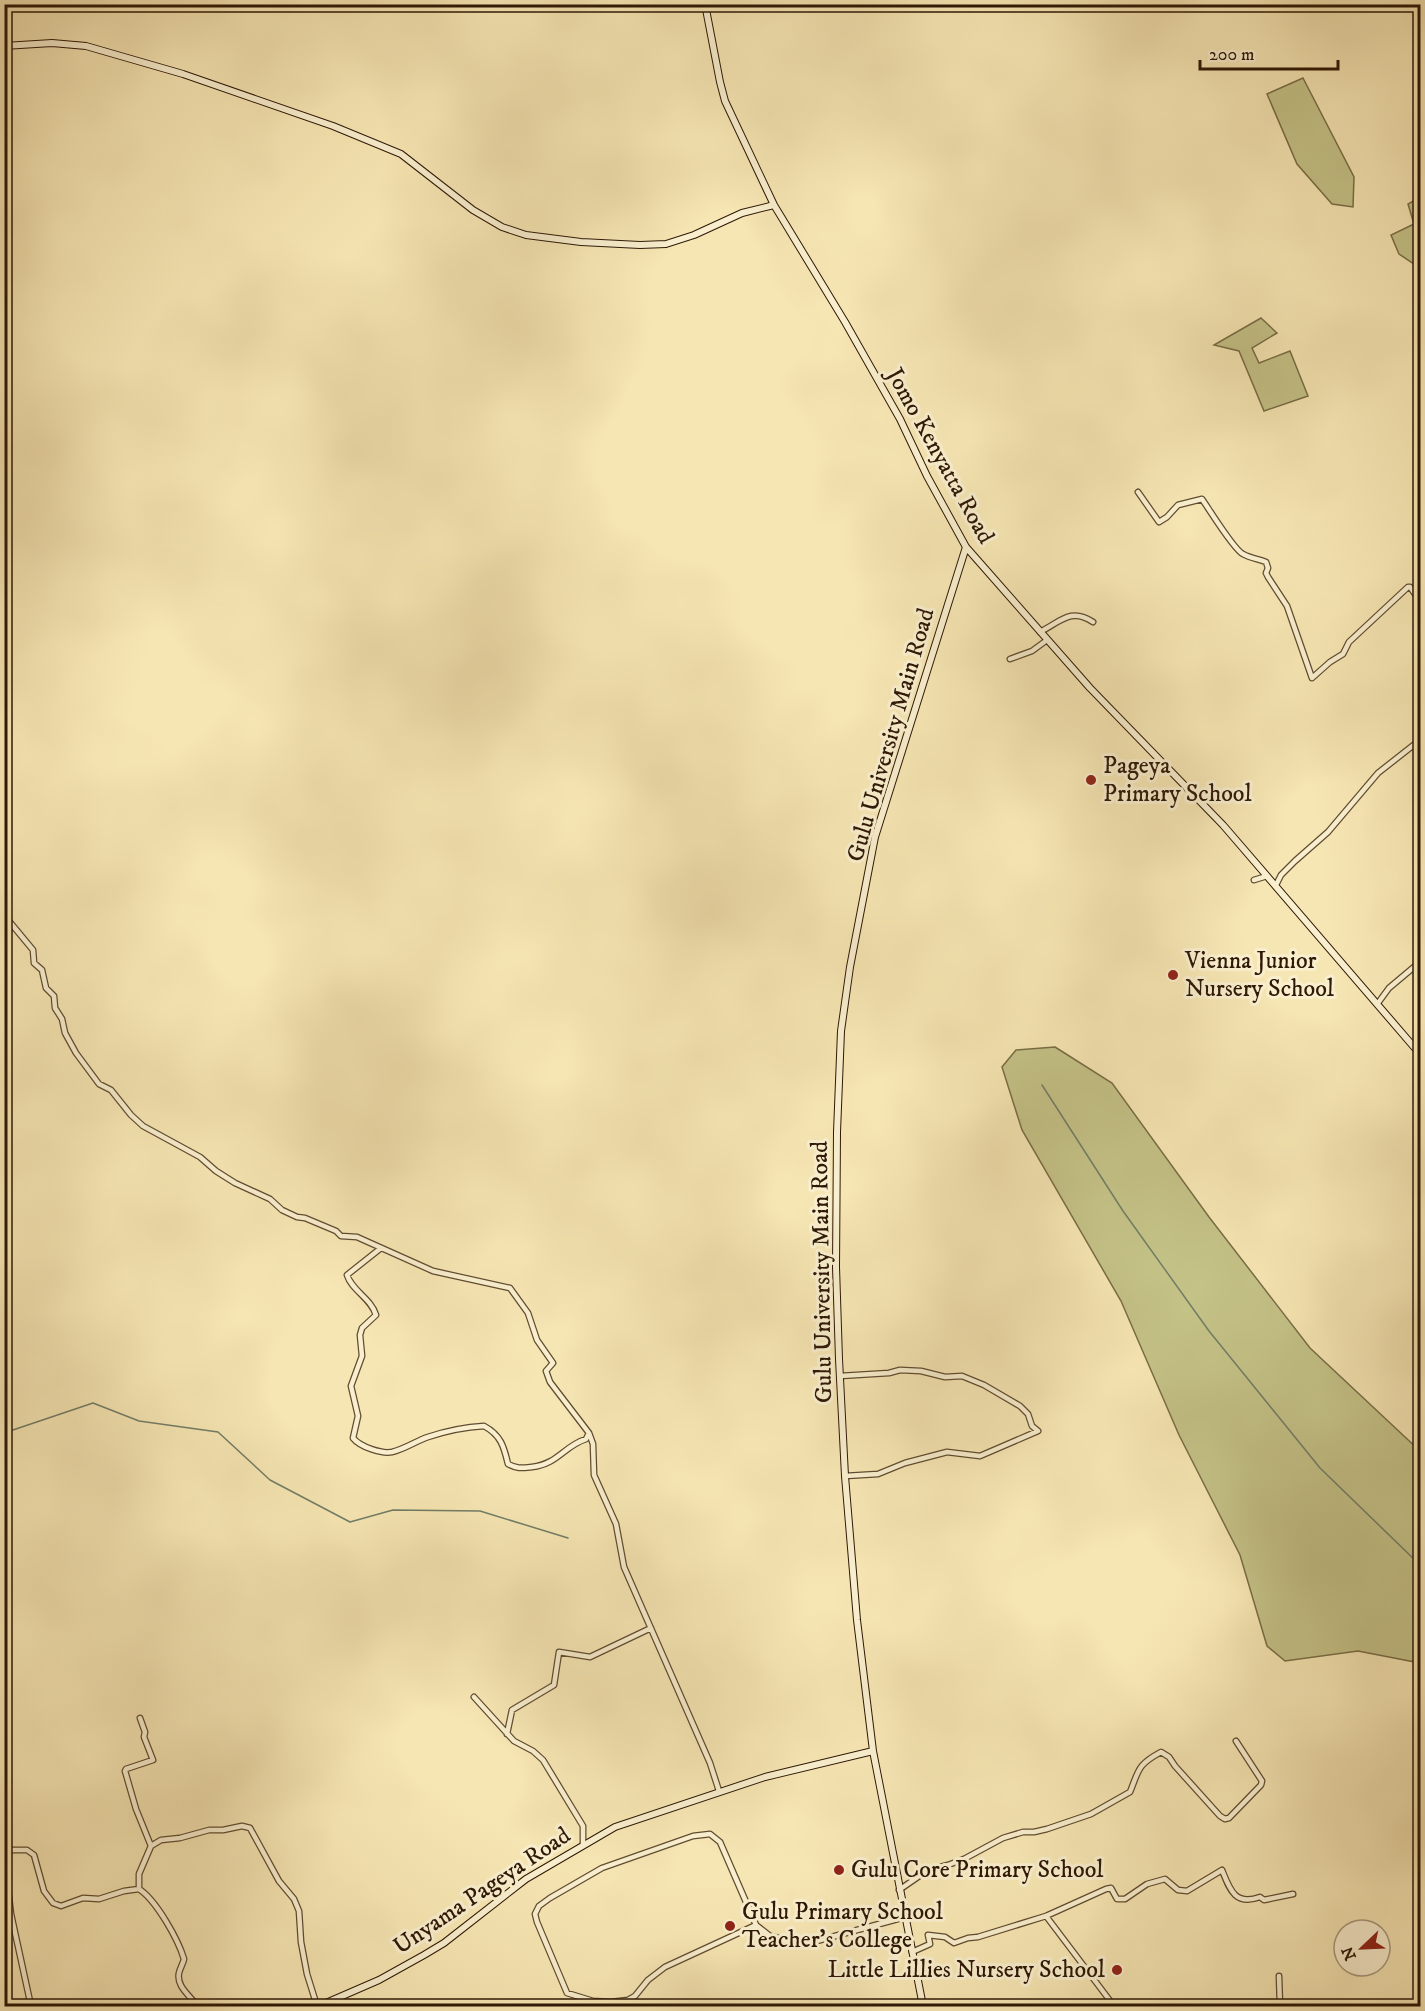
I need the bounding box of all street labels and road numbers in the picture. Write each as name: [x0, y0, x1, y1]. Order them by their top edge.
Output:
street label: Jomo Kenyatta Road: [878, 361, 1001, 549]
street label: Gulu University Main Road: [840, 605, 942, 865]
street label: Gulu University Main Road: [805, 1141, 839, 1403]
street label: Unyama Pageya Road: [388, 1821, 576, 1961]

